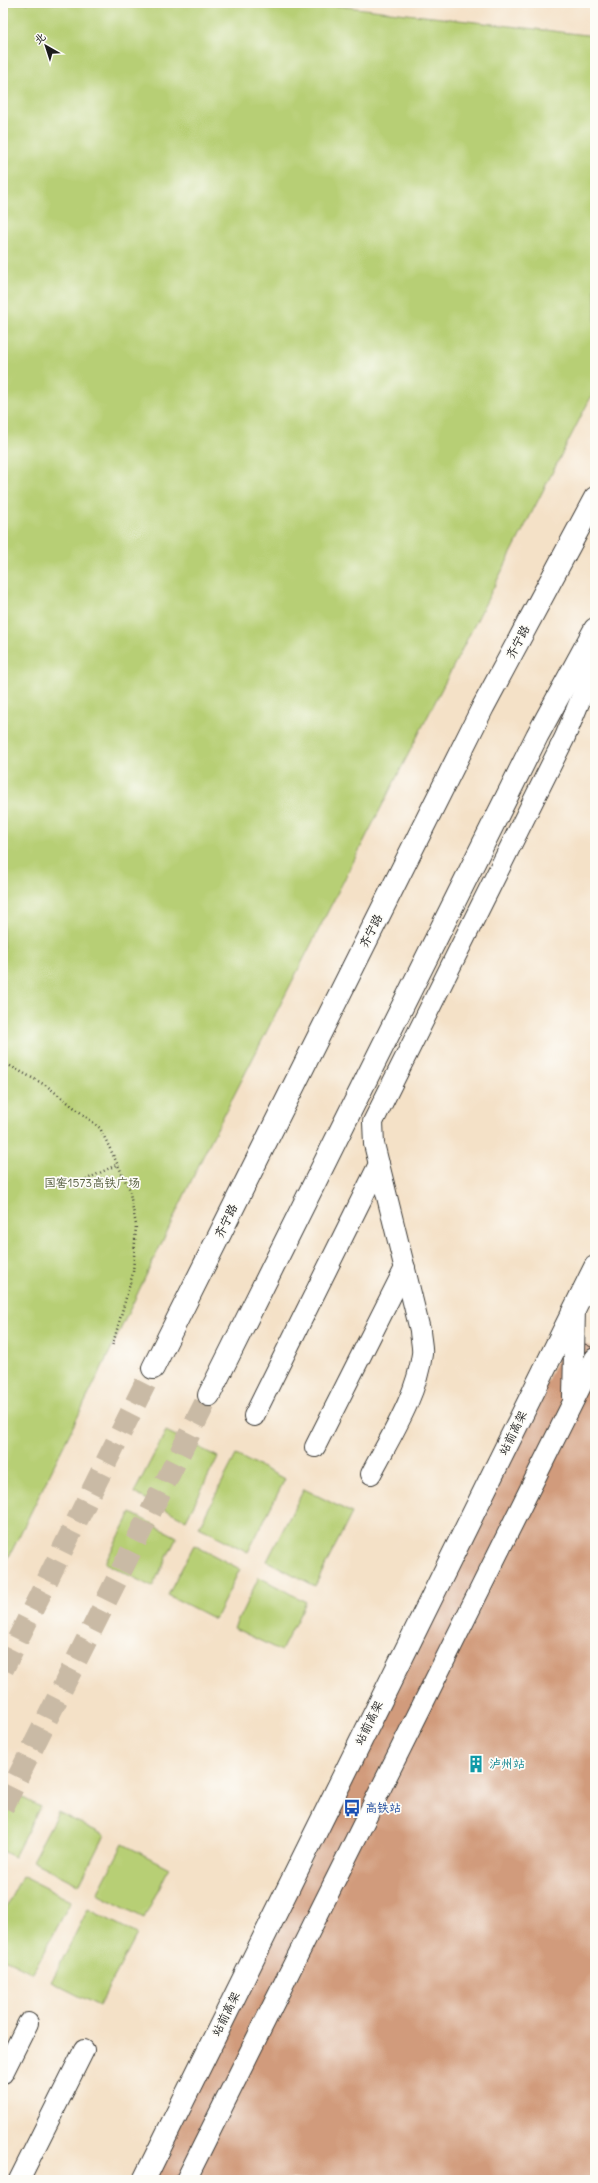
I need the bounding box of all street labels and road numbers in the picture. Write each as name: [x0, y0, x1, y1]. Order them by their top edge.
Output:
street label: 齐宁路: [502, 622, 533, 661]
street label: 齐宁路: [356, 911, 385, 950]
street label: 齐宁路: [211, 1201, 240, 1240]
street label: 站前高架: [495, 1408, 530, 1458]
street label: 站前高架: [351, 1698, 386, 1748]
street label: 站前高架: [208, 1989, 243, 2039]

